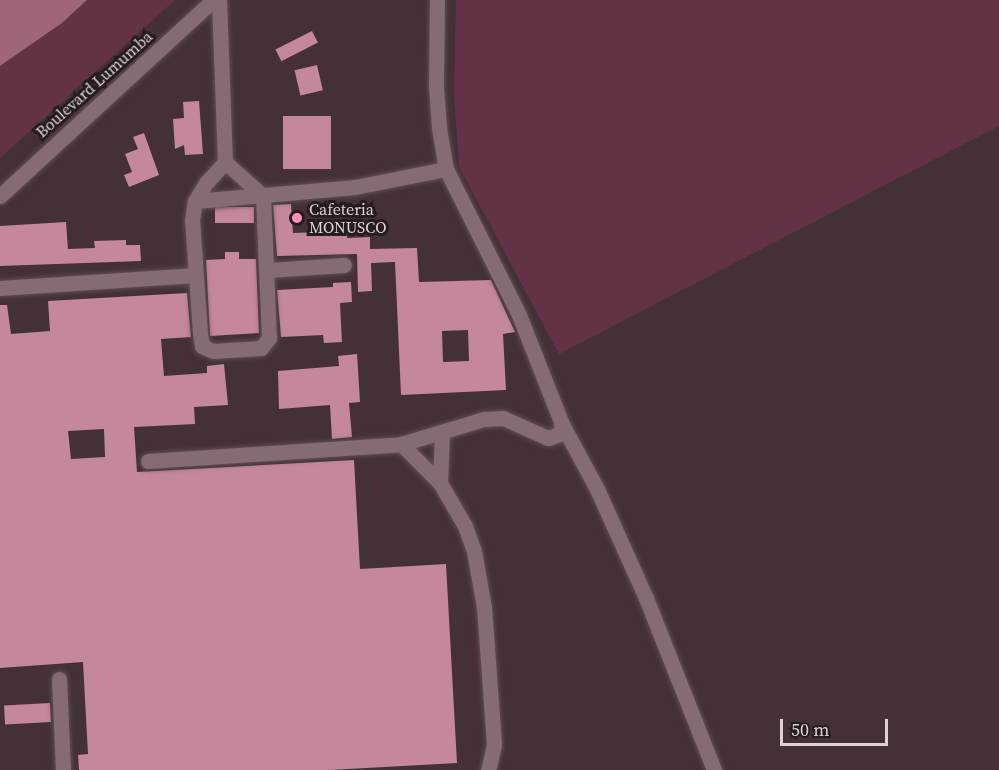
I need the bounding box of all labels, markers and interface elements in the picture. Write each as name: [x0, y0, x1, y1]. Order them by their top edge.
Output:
street label: Boulevard Lumumba: [32, 27, 156, 141]
place label: Cafeteria MONUSCO: [309, 199, 387, 237]
marker: Cafeteria MONUSCO: [290, 211, 304, 225]
scale bar: [783, 707, 891, 745]
text: 50 m: [791, 717, 829, 742]

